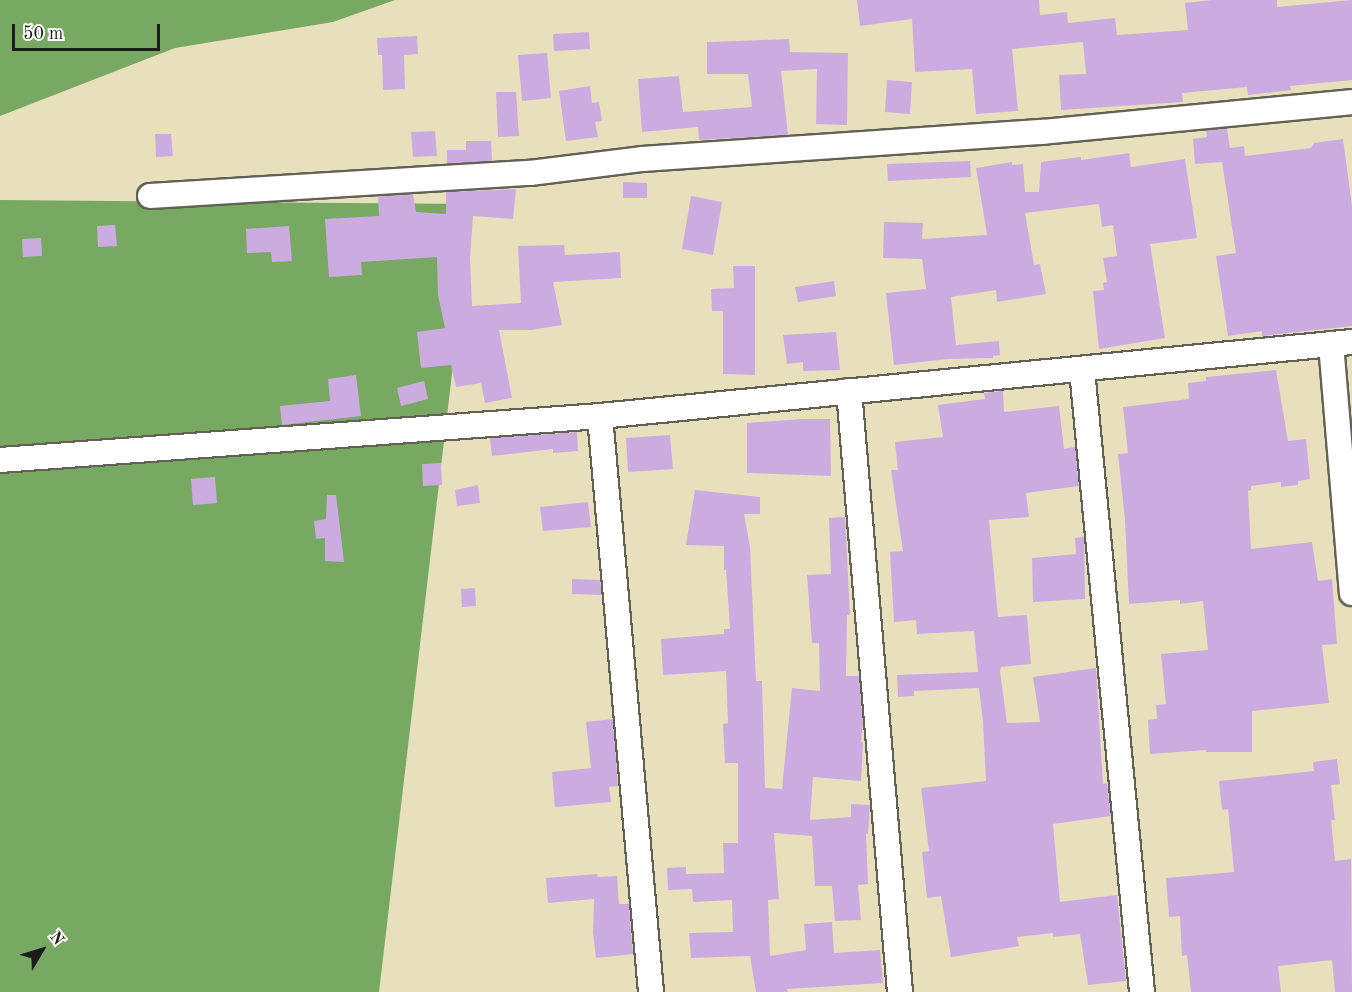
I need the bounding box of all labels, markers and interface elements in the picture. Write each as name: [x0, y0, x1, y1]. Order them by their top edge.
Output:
scale bar: [15, 12, 164, 50]
text: 50 m: [23, 25, 63, 43]
north arrow: [12, 920, 72, 980]
text: N: [46, 929, 66, 949]

